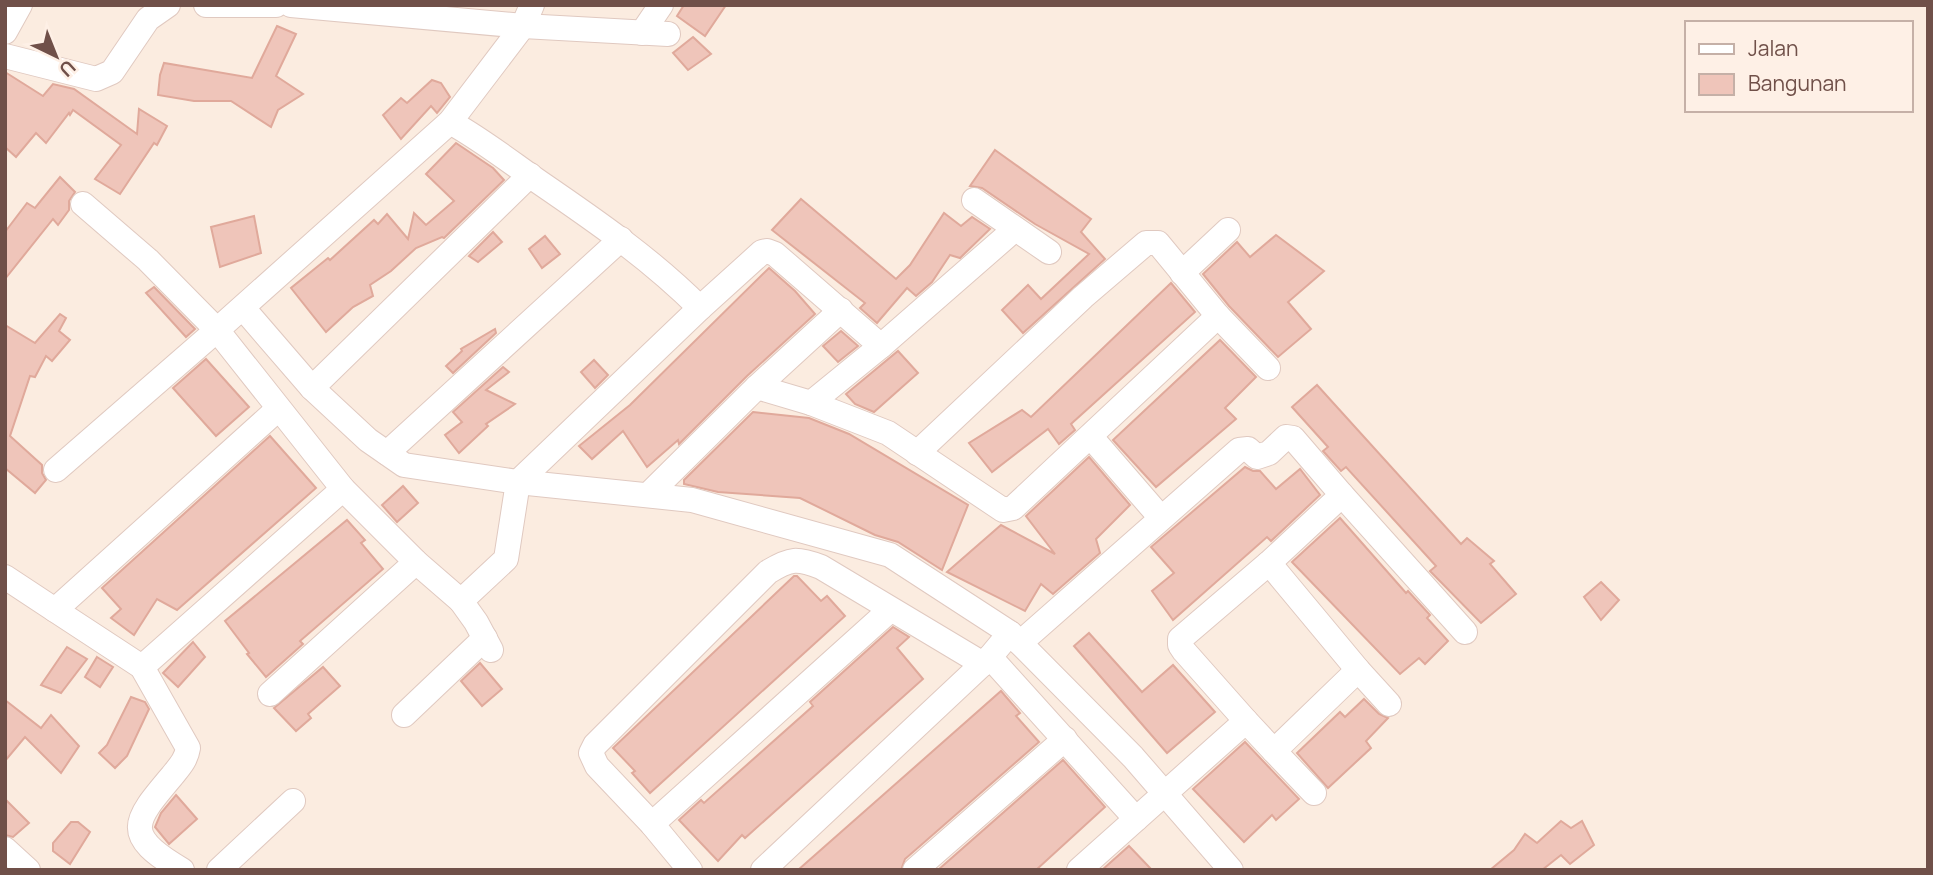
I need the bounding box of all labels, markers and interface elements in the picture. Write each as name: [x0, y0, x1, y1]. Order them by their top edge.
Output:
north arrow: [21, 21, 91, 91]
legend: [1685, 21, 1912, 112]
text: Jalan: [1748, 34, 1798, 62]
text: U: [54, 54, 81, 83]
text: Bangunan: [1748, 69, 1847, 97]

